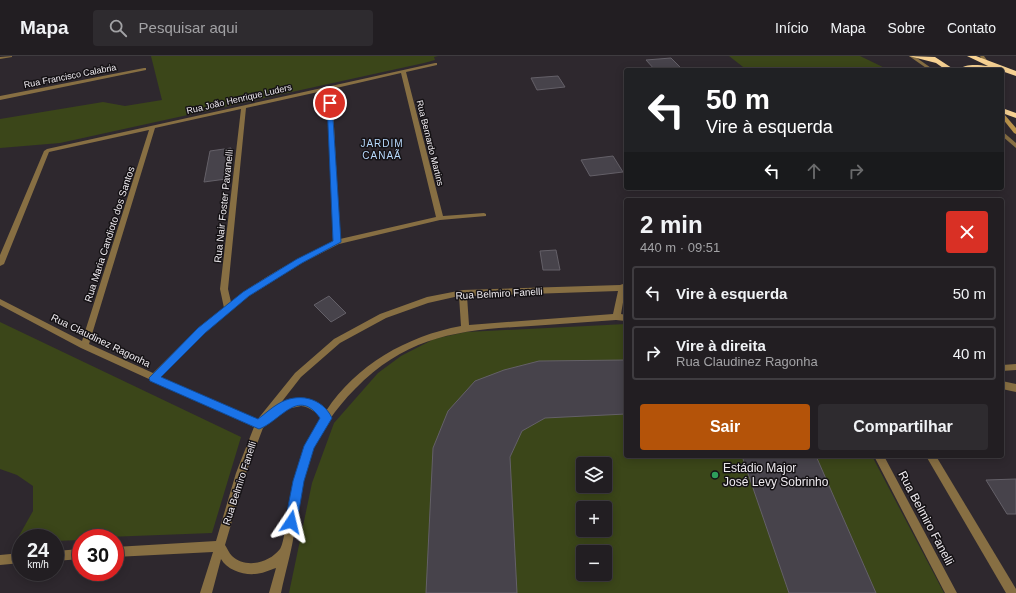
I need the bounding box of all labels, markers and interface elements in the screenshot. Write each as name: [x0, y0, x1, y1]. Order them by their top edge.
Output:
search box: [93, 10, 373, 46]
text: Mapa: [20, 17, 69, 38]
icon: search: [107, 17, 129, 39]
text: Pesquisar aqui: [139, 19, 238, 36]
text: Início: [775, 20, 809, 36]
text: Mapa: [831, 20, 866, 36]
text: Sobre: [888, 20, 925, 36]
text: Contato: [947, 20, 996, 36]
street label: Rua Francisco Calabria: [23, 62, 117, 90]
street label: Rua João Henrique Luders: [185, 82, 293, 116]
icon: left: [640, 84, 692, 136]
text: 50 m: [706, 84, 770, 115]
pin: [313, 86, 347, 120]
icon: arrive: [319, 92, 341, 114]
street label: Rua Bernardo Martins: [414, 99, 446, 187]
text: Vire à esquerda: [706, 117, 833, 137]
district label: JARDIM CANAÃ: [360, 138, 404, 161]
street label: Rua Nair Foster Pavanelli: [212, 149, 235, 263]
icon: left: [761, 160, 783, 182]
icon: ahead: [803, 160, 825, 182]
icon: right: [845, 160, 867, 182]
street label: Rua Maria Candioto dos Santos: [82, 165, 137, 303]
text: 2 min: [640, 211, 703, 238]
button: close: [946, 211, 988, 253]
text: 440 m · 09:51: [640, 240, 720, 255]
icon: left: [642, 282, 664, 304]
text: Vire à esquerda: [676, 285, 787, 302]
text: 50 m: [953, 285, 986, 302]
street label: Rua Belmiro Fanelli: [455, 286, 543, 301]
street label: Rua Claudinez Ragonha: [49, 312, 153, 369]
text: Vire à direita: [676, 337, 766, 354]
icon: right: [642, 342, 664, 364]
text: 40 m: [953, 345, 986, 362]
text: Rua Claudinez Ragonha: [676, 354, 818, 369]
button: Sair: [640, 404, 810, 450]
button: Compartilhar: [818, 404, 988, 450]
street label: Rua Belmiro Fanelli: [221, 440, 258, 526]
map controls: [576, 457, 612, 581]
button: layers: [576, 457, 612, 493]
place label: Estádio Major José Levy Sobrinho: [723, 461, 829, 489]
street label: Rua Belmiro Fanelli: [895, 468, 957, 568]
marker: Estádio Major José Levy Sobrinho: [710, 470, 720, 480]
position arrow: [270, 501, 312, 543]
button: +: [576, 501, 612, 537]
speed limit sign: 30: [72, 529, 124, 581]
text: 24: [27, 539, 49, 561]
button: −: [576, 545, 612, 581]
text: km/h: [27, 559, 49, 570]

